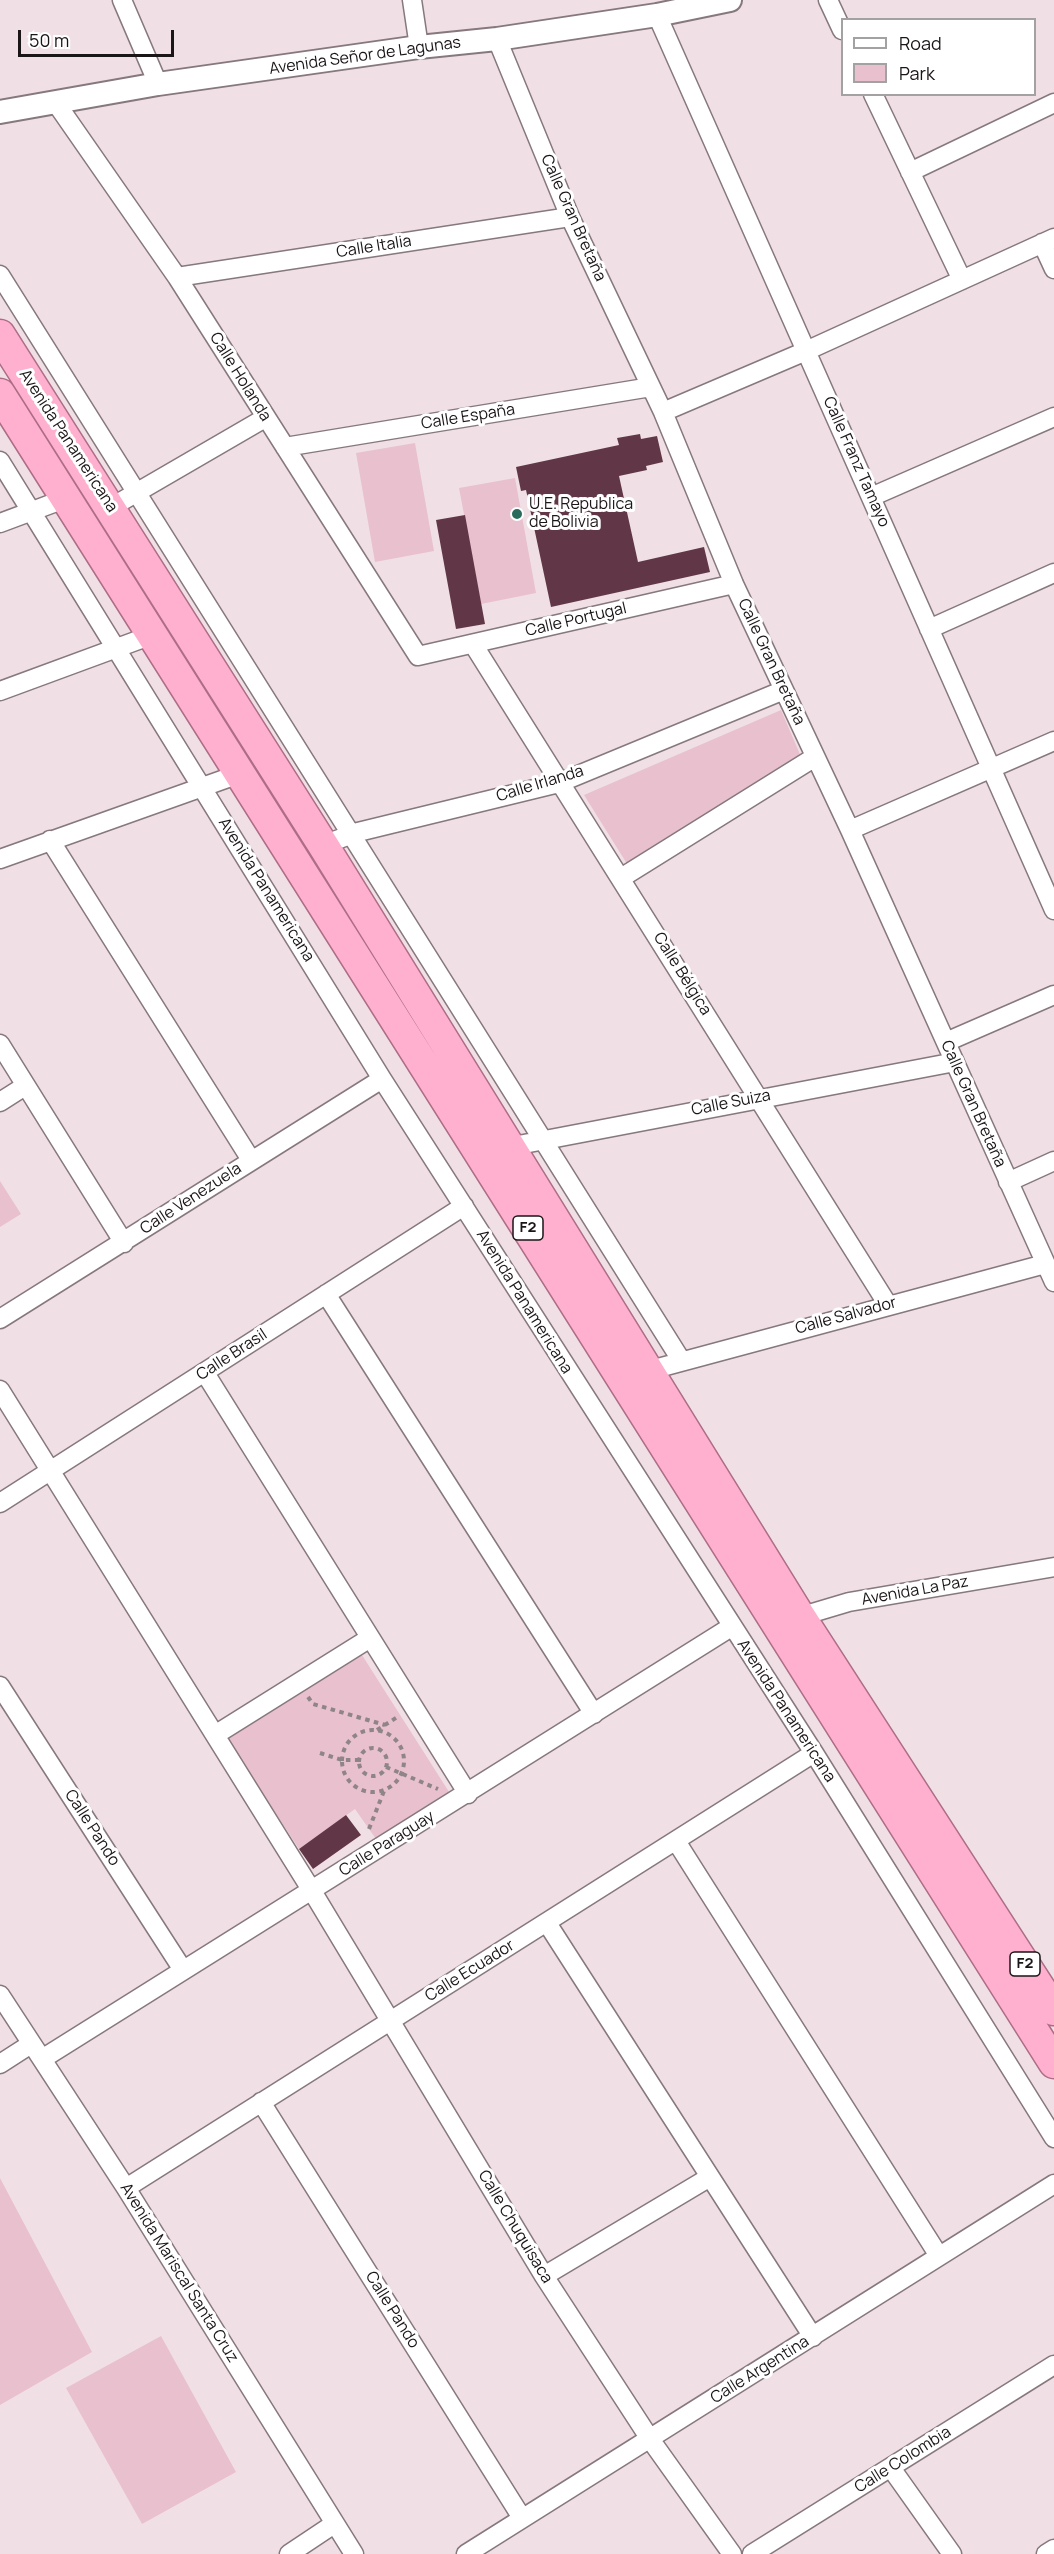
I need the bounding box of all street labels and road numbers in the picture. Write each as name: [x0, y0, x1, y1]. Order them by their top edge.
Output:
street label: Avenida Señor de Lagunas: [268, 33, 462, 79]
street label: Calle Gran Bretaña: [536, 151, 610, 285]
street label: Calle Italia: [335, 232, 413, 262]
street label: Calle Holanda: [205, 329, 275, 425]
street label: Avenida Panamericana: [15, 366, 121, 516]
street label: Calle Franz Tamayo: [819, 394, 893, 530]
street label: Calle España: [420, 400, 516, 434]
street label: Calle Gran Bretaña: [733, 596, 809, 728]
street label: Calle Portugal: [524, 599, 628, 641]
street label: Calle Irlanda: [494, 762, 586, 806]
street label: Avenida Panamericana: [214, 814, 318, 966]
street label: Calle Bélgica: [649, 929, 715, 1019]
street label: Calle Gran Bretaña: [936, 1037, 1010, 1171]
street label: Calle Suiza: [690, 1086, 772, 1120]
street label: Calle Venezuela: [137, 1159, 245, 1239]
road number: F2: [513, 1216, 543, 1240]
street label: Avenida Panamericana: [472, 1226, 576, 1378]
street label: Calle Salvador: [793, 1293, 899, 1339]
street label: Calle Brasil: [193, 1325, 271, 1385]
street label: Avenida La Paz: [860, 1572, 970, 1610]
street label: Avenida Panamericana: [733, 1636, 839, 1786]
street label: Calle Pando: [60, 1786, 124, 1870]
street label: Calle Paraguay: [336, 1807, 438, 1881]
street label: Calle Ecuador: [422, 1936, 518, 2006]
road number: F2: [1010, 1952, 1040, 1976]
street label: Calle Chuquisaca: [474, 2167, 556, 2287]
street label: Avenida Mariscal Santa Cruz: [116, 2180, 242, 2366]
street label: Calle Pando: [361, 2268, 423, 2352]
street label: Calle Argentina: [707, 2332, 813, 2408]
street label: Calle Colombia: [851, 2423, 955, 2497]

